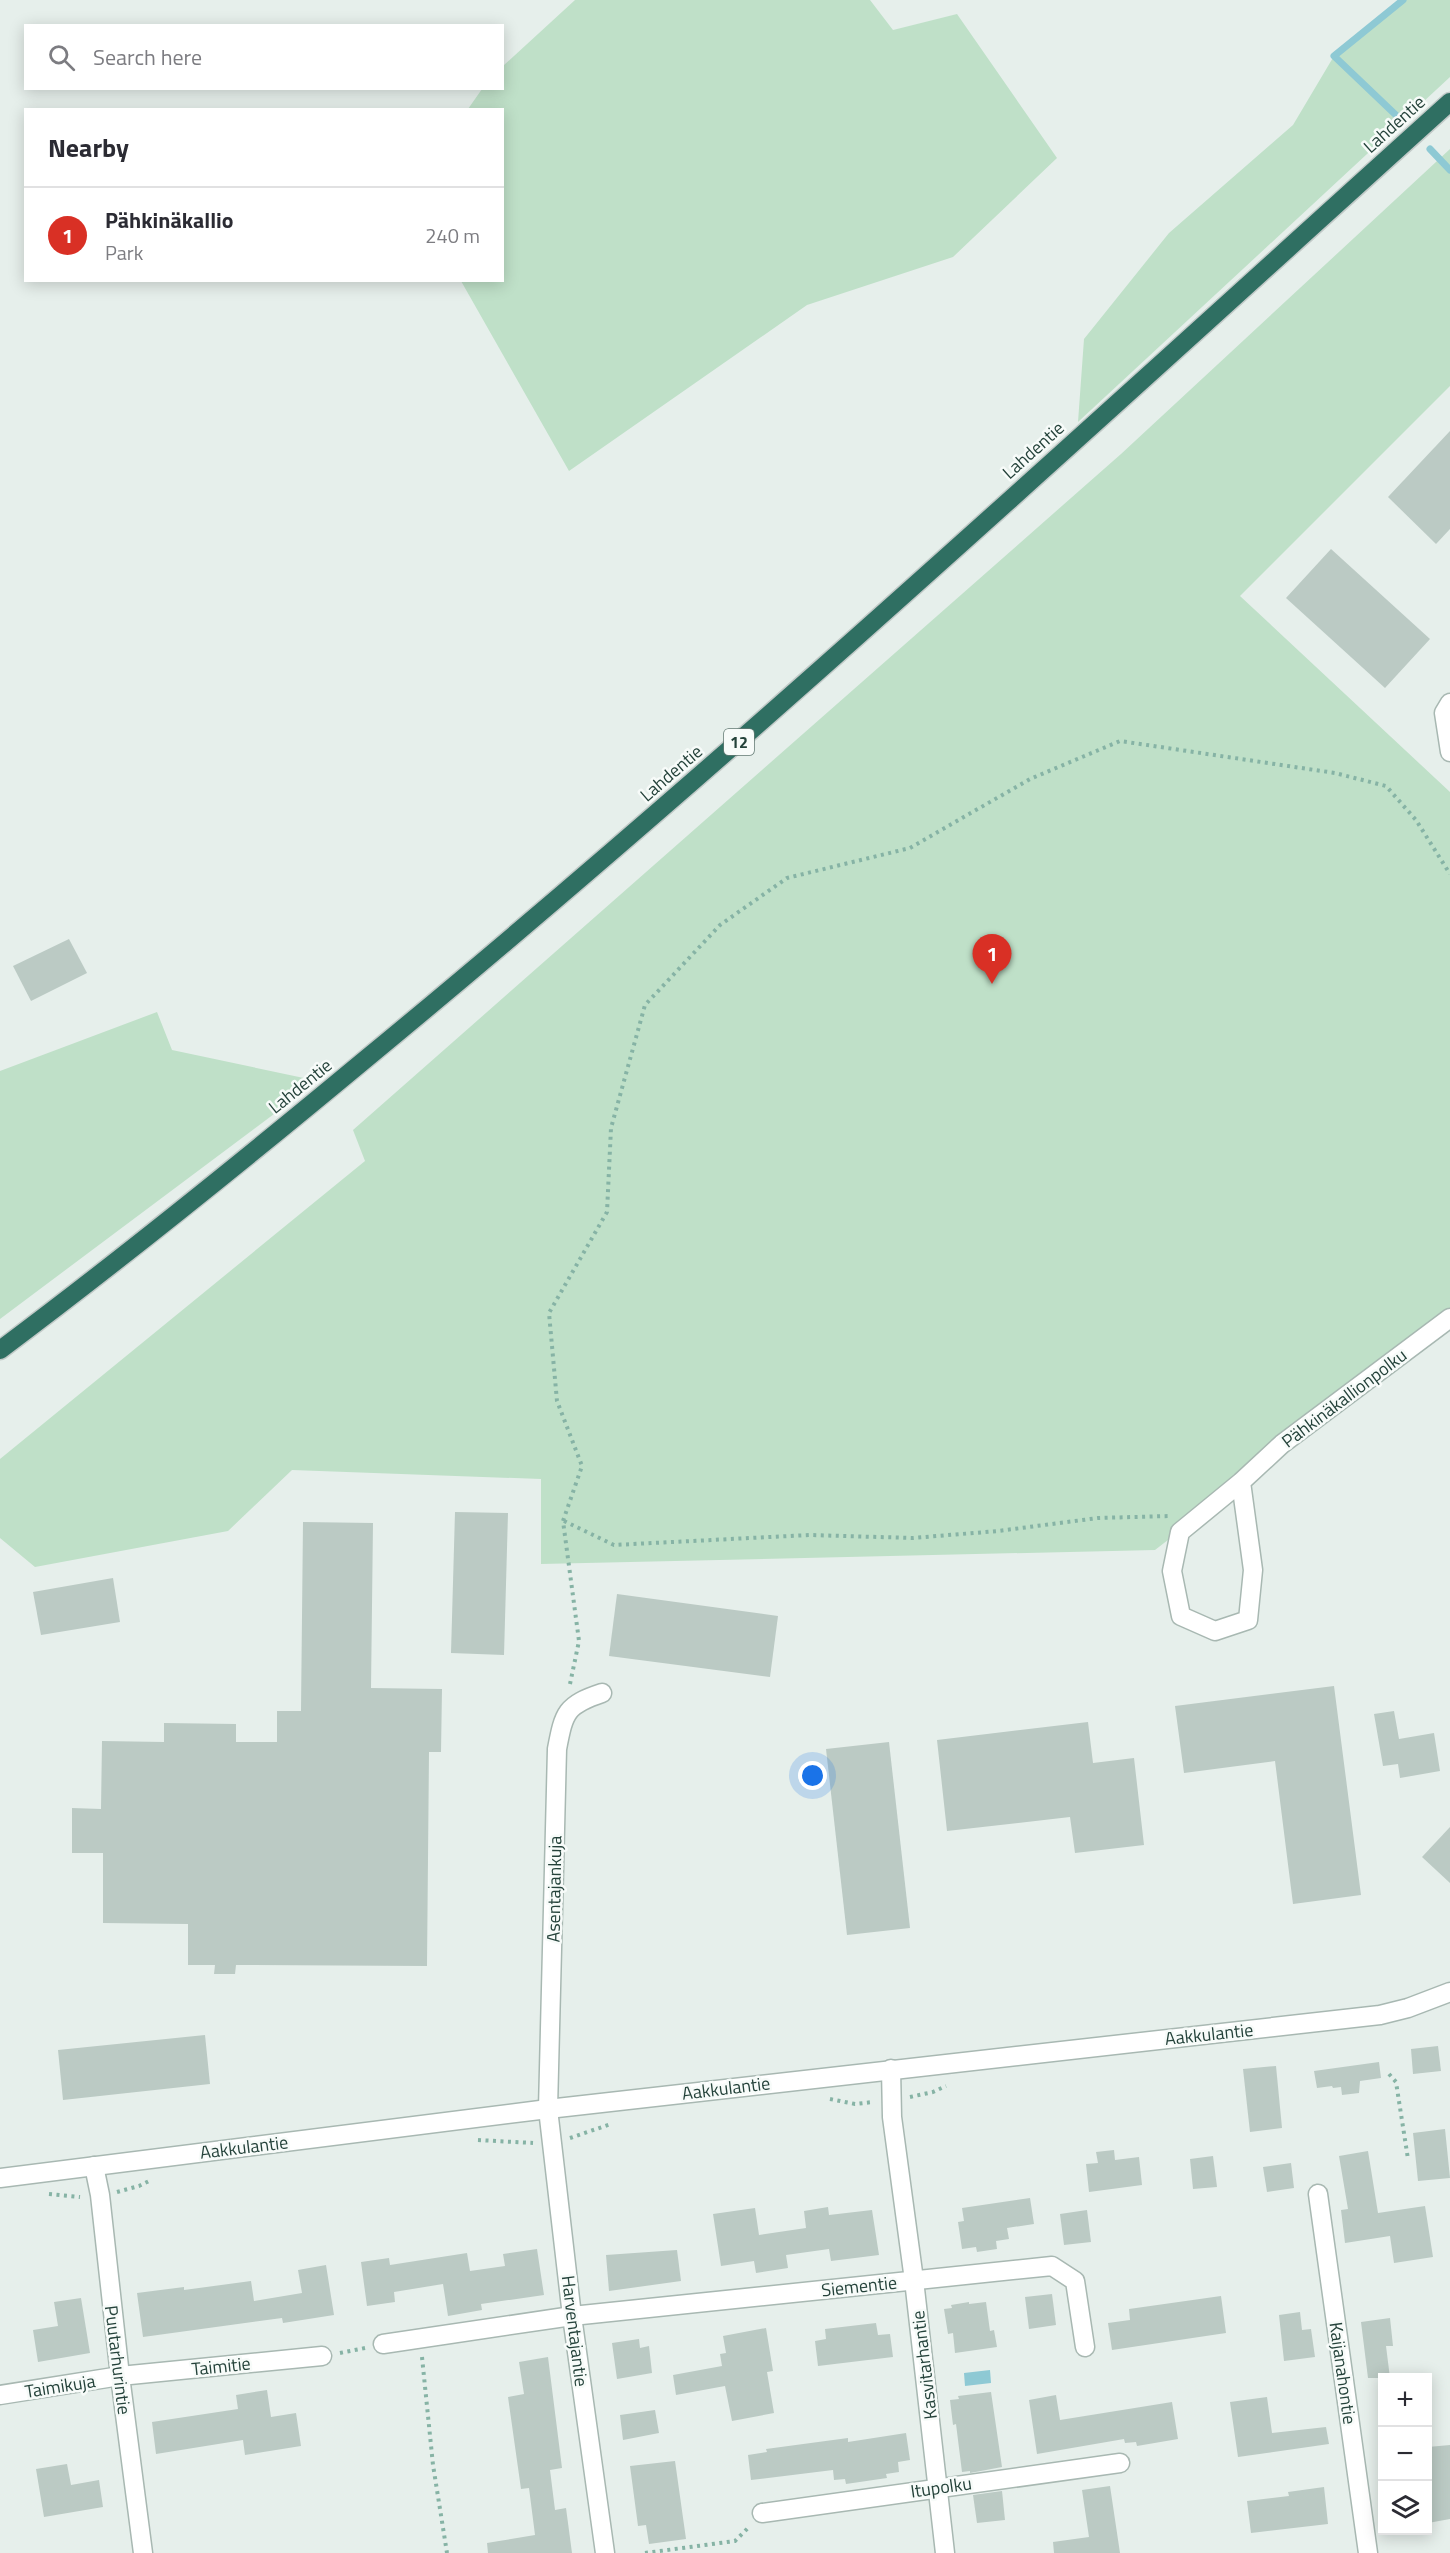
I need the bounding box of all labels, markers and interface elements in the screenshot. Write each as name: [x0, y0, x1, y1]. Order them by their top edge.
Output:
search box: [24, 24, 504, 90]
text: Search here: [93, 40, 202, 74]
icon: search: [45, 41, 78, 74]
street label: Lahdentie: [1357, 89, 1431, 159]
text: Nearby: [48, 128, 129, 167]
text: Pähkinäkallio: [105, 203, 234, 237]
text: 1: [62, 220, 73, 251]
text: 240 m: [425, 220, 480, 251]
text: Park: [105, 237, 143, 268]
street label: Lahdentie: [996, 415, 1070, 485]
road number: 12: [724, 729, 754, 755]
street label: Lahdentie: [634, 738, 708, 808]
pin: 1: [972, 934, 1012, 984]
street label: Lahdentie: [262, 1052, 338, 1120]
street label: Pähkinäkallionpolku: [1276, 1342, 1412, 1454]
your location: [798, 1761, 827, 1790]
street label: Asentajankuja: [540, 1835, 568, 1943]
street label: Aakkulantie: [1163, 2016, 1255, 2052]
street label: Aakkulantie: [680, 2069, 772, 2107]
street label: Aakkulantie: [198, 2128, 290, 2166]
street label: Siementie: [820, 2269, 898, 2303]
street label: Harventajantie: [555, 2274, 595, 2388]
street label: Puutarhurintie: [98, 2304, 138, 2416]
street label: Kasvitarhantie: [904, 2309, 944, 2421]
street label: Kaijanahontie: [1322, 2320, 1364, 2426]
street label: Taimitie: [190, 2349, 252, 2383]
street label: Taimikuja: [23, 2367, 97, 2405]
map controls: [1378, 2373, 1432, 2535]
button: +: [1378, 2373, 1432, 2427]
button: −: [1378, 2427, 1432, 2481]
street label: Itupolku: [909, 2469, 973, 2505]
button: layers: [1378, 2481, 1432, 2535]

